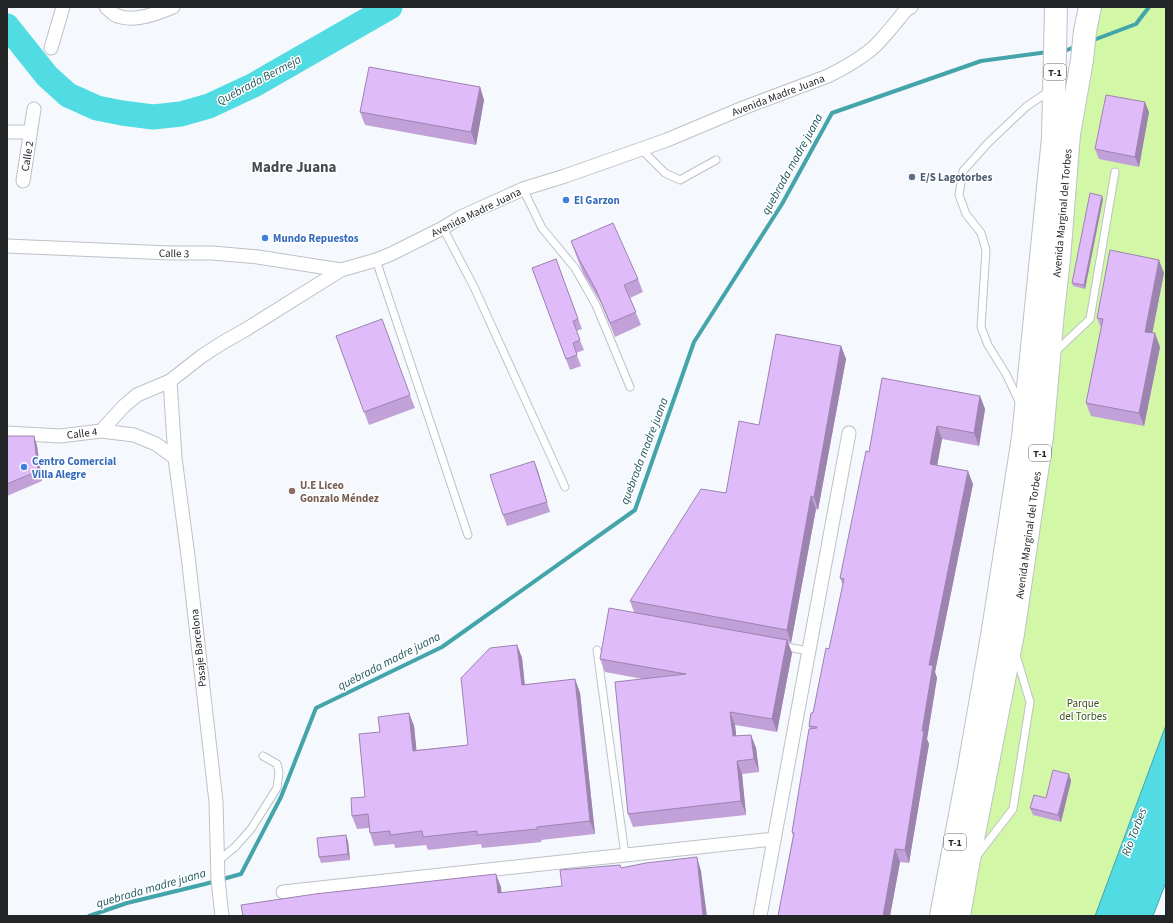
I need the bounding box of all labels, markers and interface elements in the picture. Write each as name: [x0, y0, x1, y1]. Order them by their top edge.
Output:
water label: Quebrada Bermeja: [214, 51, 305, 110]
road number: T-1: [1044, 64, 1066, 80]
street label: Avenida Madre Juana: [730, 71, 827, 120]
water label: quebrada madre juana: [758, 110, 828, 218]
street label: Calle 2: [18, 140, 37, 172]
street label: Avenida Marginal del Torbes: [1049, 148, 1076, 278]
district label: Madre Juana: [251, 157, 337, 178]
place label: E/S Lagotorbes: [920, 170, 993, 185]
marker: E/S Lagotorbes: [907, 172, 917, 182]
street label: Avenida Madre Juana: [429, 184, 524, 241]
place label: El Garzon: [574, 193, 620, 208]
marker: El Garzon: [561, 195, 571, 205]
place label: Mundo Repuestos: [273, 231, 359, 246]
marker: Mundo Repuestos: [260, 233, 270, 243]
street label: Calle 3: [159, 246, 189, 261]
water label: quebrada madre juana: [616, 395, 673, 507]
street label: Calle 4: [66, 424, 99, 443]
road number: T-1: [1029, 445, 1051, 461]
place label: Centro Comercial Villa Alegre: [31, 454, 117, 482]
marker: Centro Comercial Villa Alegre: [19, 462, 29, 472]
street label: Avenida Marginal del Torbes: [1012, 470, 1045, 600]
place label: U.E Liceo Gonzalo Méndez: [300, 478, 379, 506]
marker: U.E Liceo Gonzalo Méndez: [287, 486, 297, 496]
street label: Pasaje Barcelona: [187, 608, 210, 688]
water label: quebrada madre juana: [335, 628, 444, 695]
park label: Parque del Torbes: [1059, 696, 1107, 724]
water label: Río Torbes: [1117, 805, 1152, 859]
road number: T-1: [944, 834, 966, 850]
water label: quebrada madre juana: [94, 865, 209, 912]

